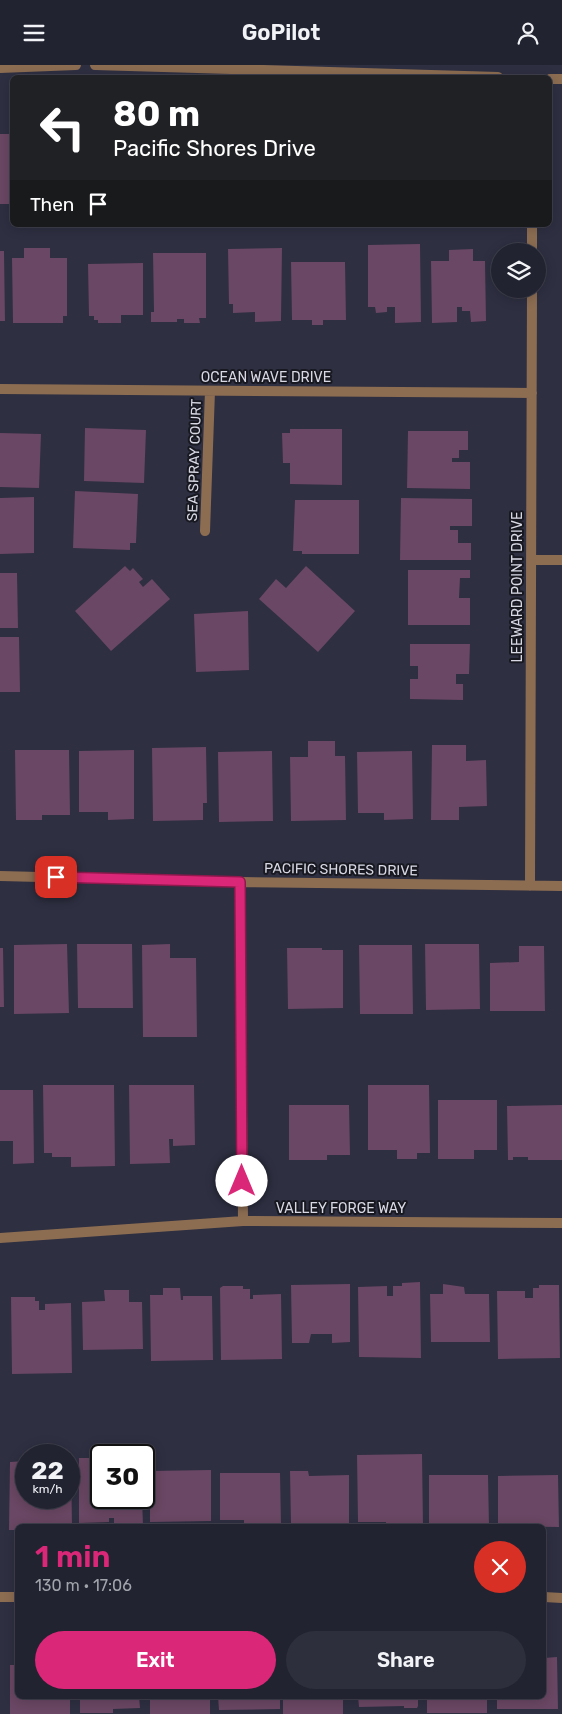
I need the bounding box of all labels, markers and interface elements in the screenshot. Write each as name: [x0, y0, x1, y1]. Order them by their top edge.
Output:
icon: menu: [20, 19, 48, 47]
text: GoPilot: [242, 19, 320, 46]
icon: person: [514, 19, 542, 47]
text: 80 m: [113, 93, 200, 135]
icon: left: [30, 95, 95, 160]
text: Pacific Shores Drive: [113, 135, 316, 162]
icon: arrive: [84, 190, 112, 218]
text: Then: [30, 193, 74, 216]
map controls: [491, 243, 546, 298]
button: layers: [491, 243, 546, 298]
street label: OCEAN WAVE DRIVE: [201, 369, 331, 386]
street label: SEA SPRAY COURT: [184, 398, 205, 522]
street label: LEEWARD POINT DRIVE: [509, 512, 526, 662]
pin: [35, 856, 77, 898]
street label: PACIFIC SHORES DRIVE: [264, 860, 418, 879]
icon: arrive: [42, 863, 70, 891]
position arrow: [215, 1154, 267, 1206]
street label: VALLEY FORGE WAY: [276, 1200, 406, 1217]
speed limit sign: 30: [90, 1444, 155, 1509]
text: 22: [31, 1456, 64, 1485]
text: km/h: [33, 1482, 62, 1496]
text: 1 min: [35, 1539, 110, 1575]
button: close: [474, 1541, 526, 1593]
text: 130 m · 17:06: [35, 1576, 132, 1595]
button: Exit: [35, 1631, 276, 1689]
button: Share: [286, 1631, 526, 1689]

